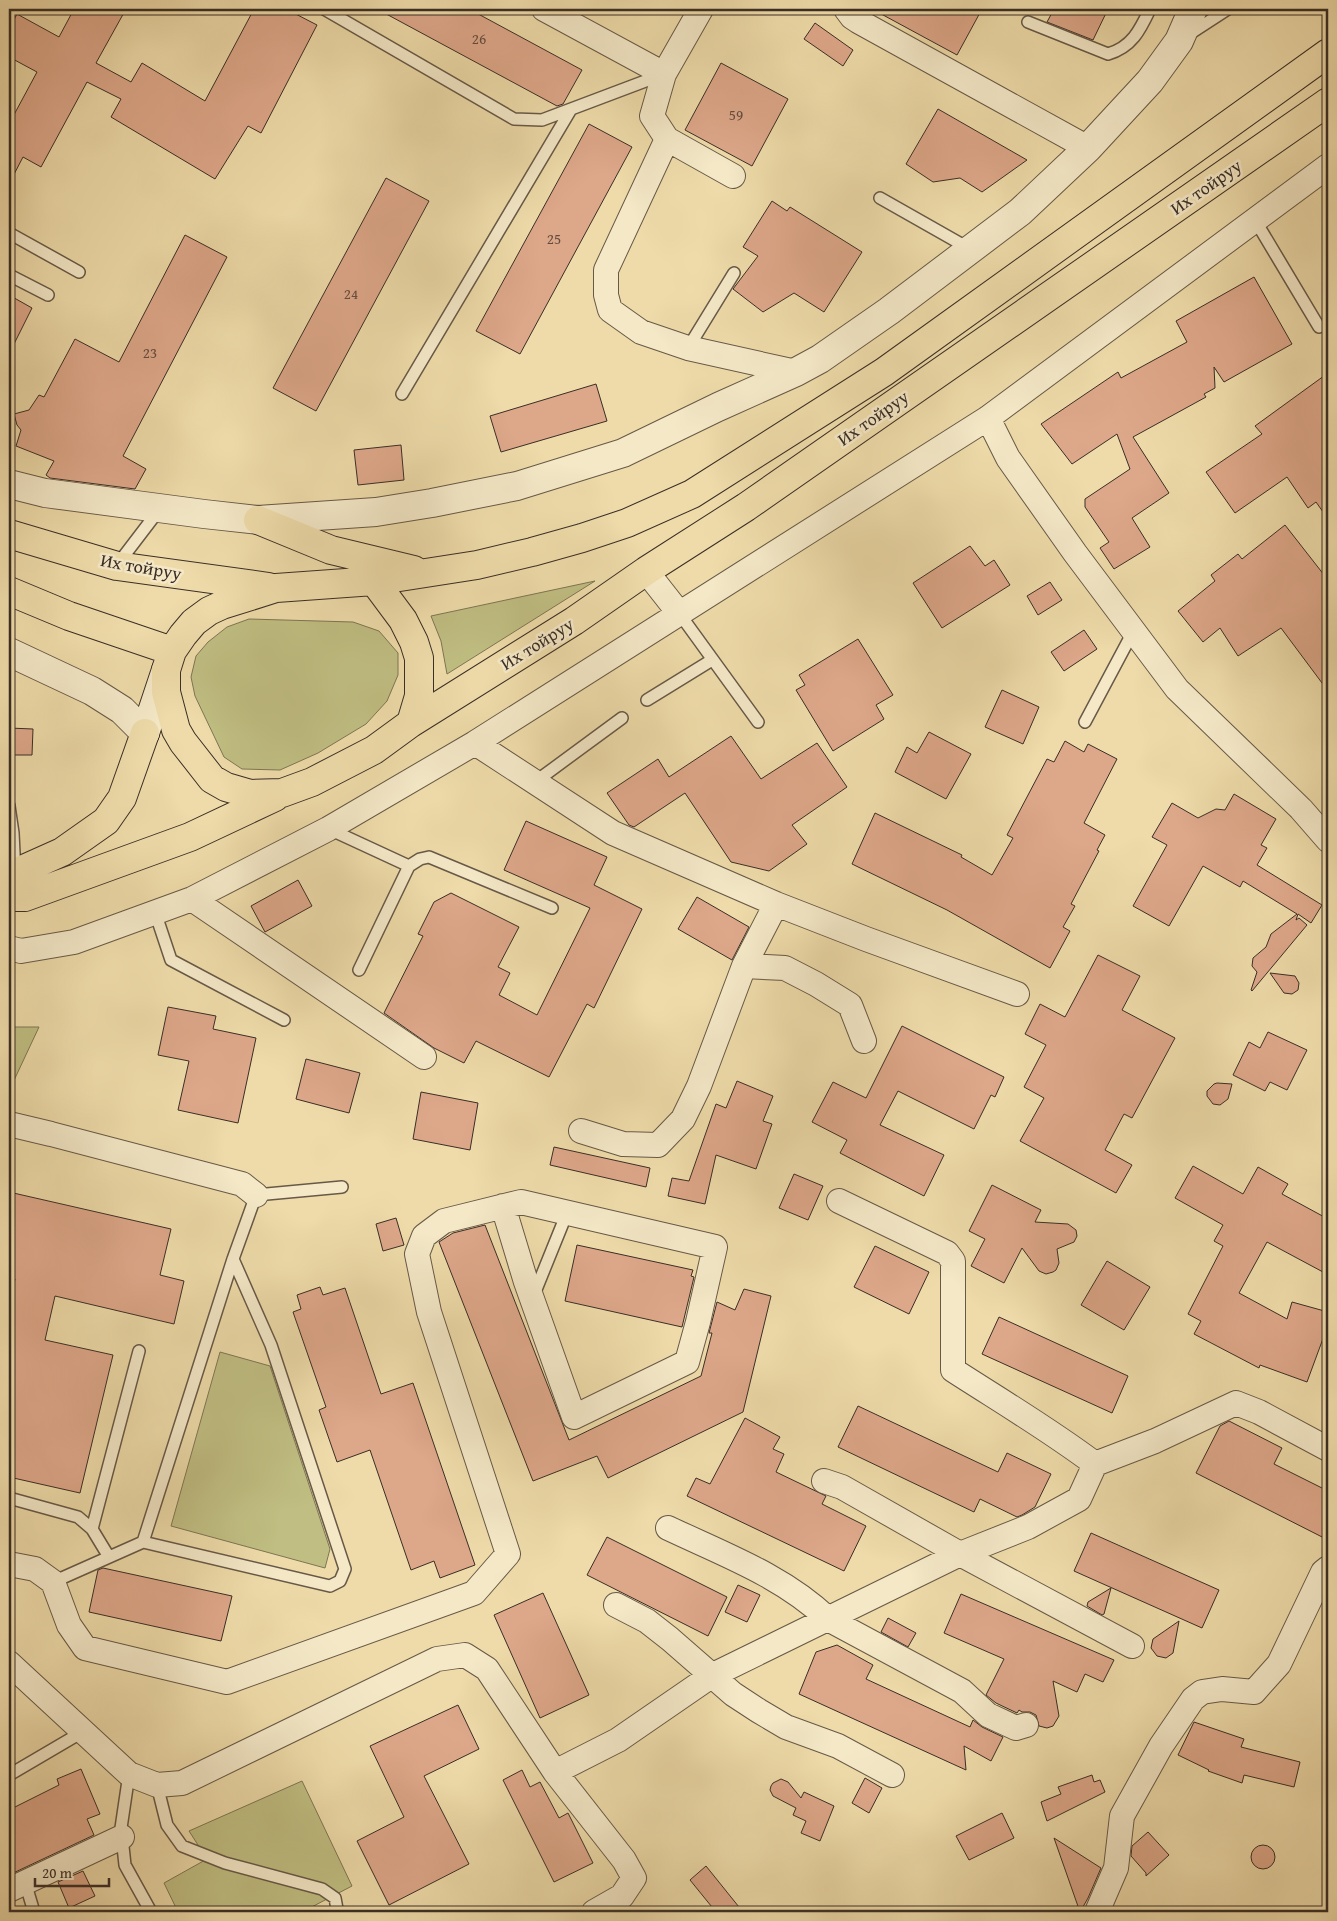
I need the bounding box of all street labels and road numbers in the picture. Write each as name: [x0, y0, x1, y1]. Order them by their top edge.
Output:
street label: Их тойруу: [1164, 152, 1247, 221]
street label: Их тойруу: [831, 383, 914, 452]
street label: Их тойруу: [98, 546, 184, 587]
street label: Их тойруу: [495, 610, 579, 677]

